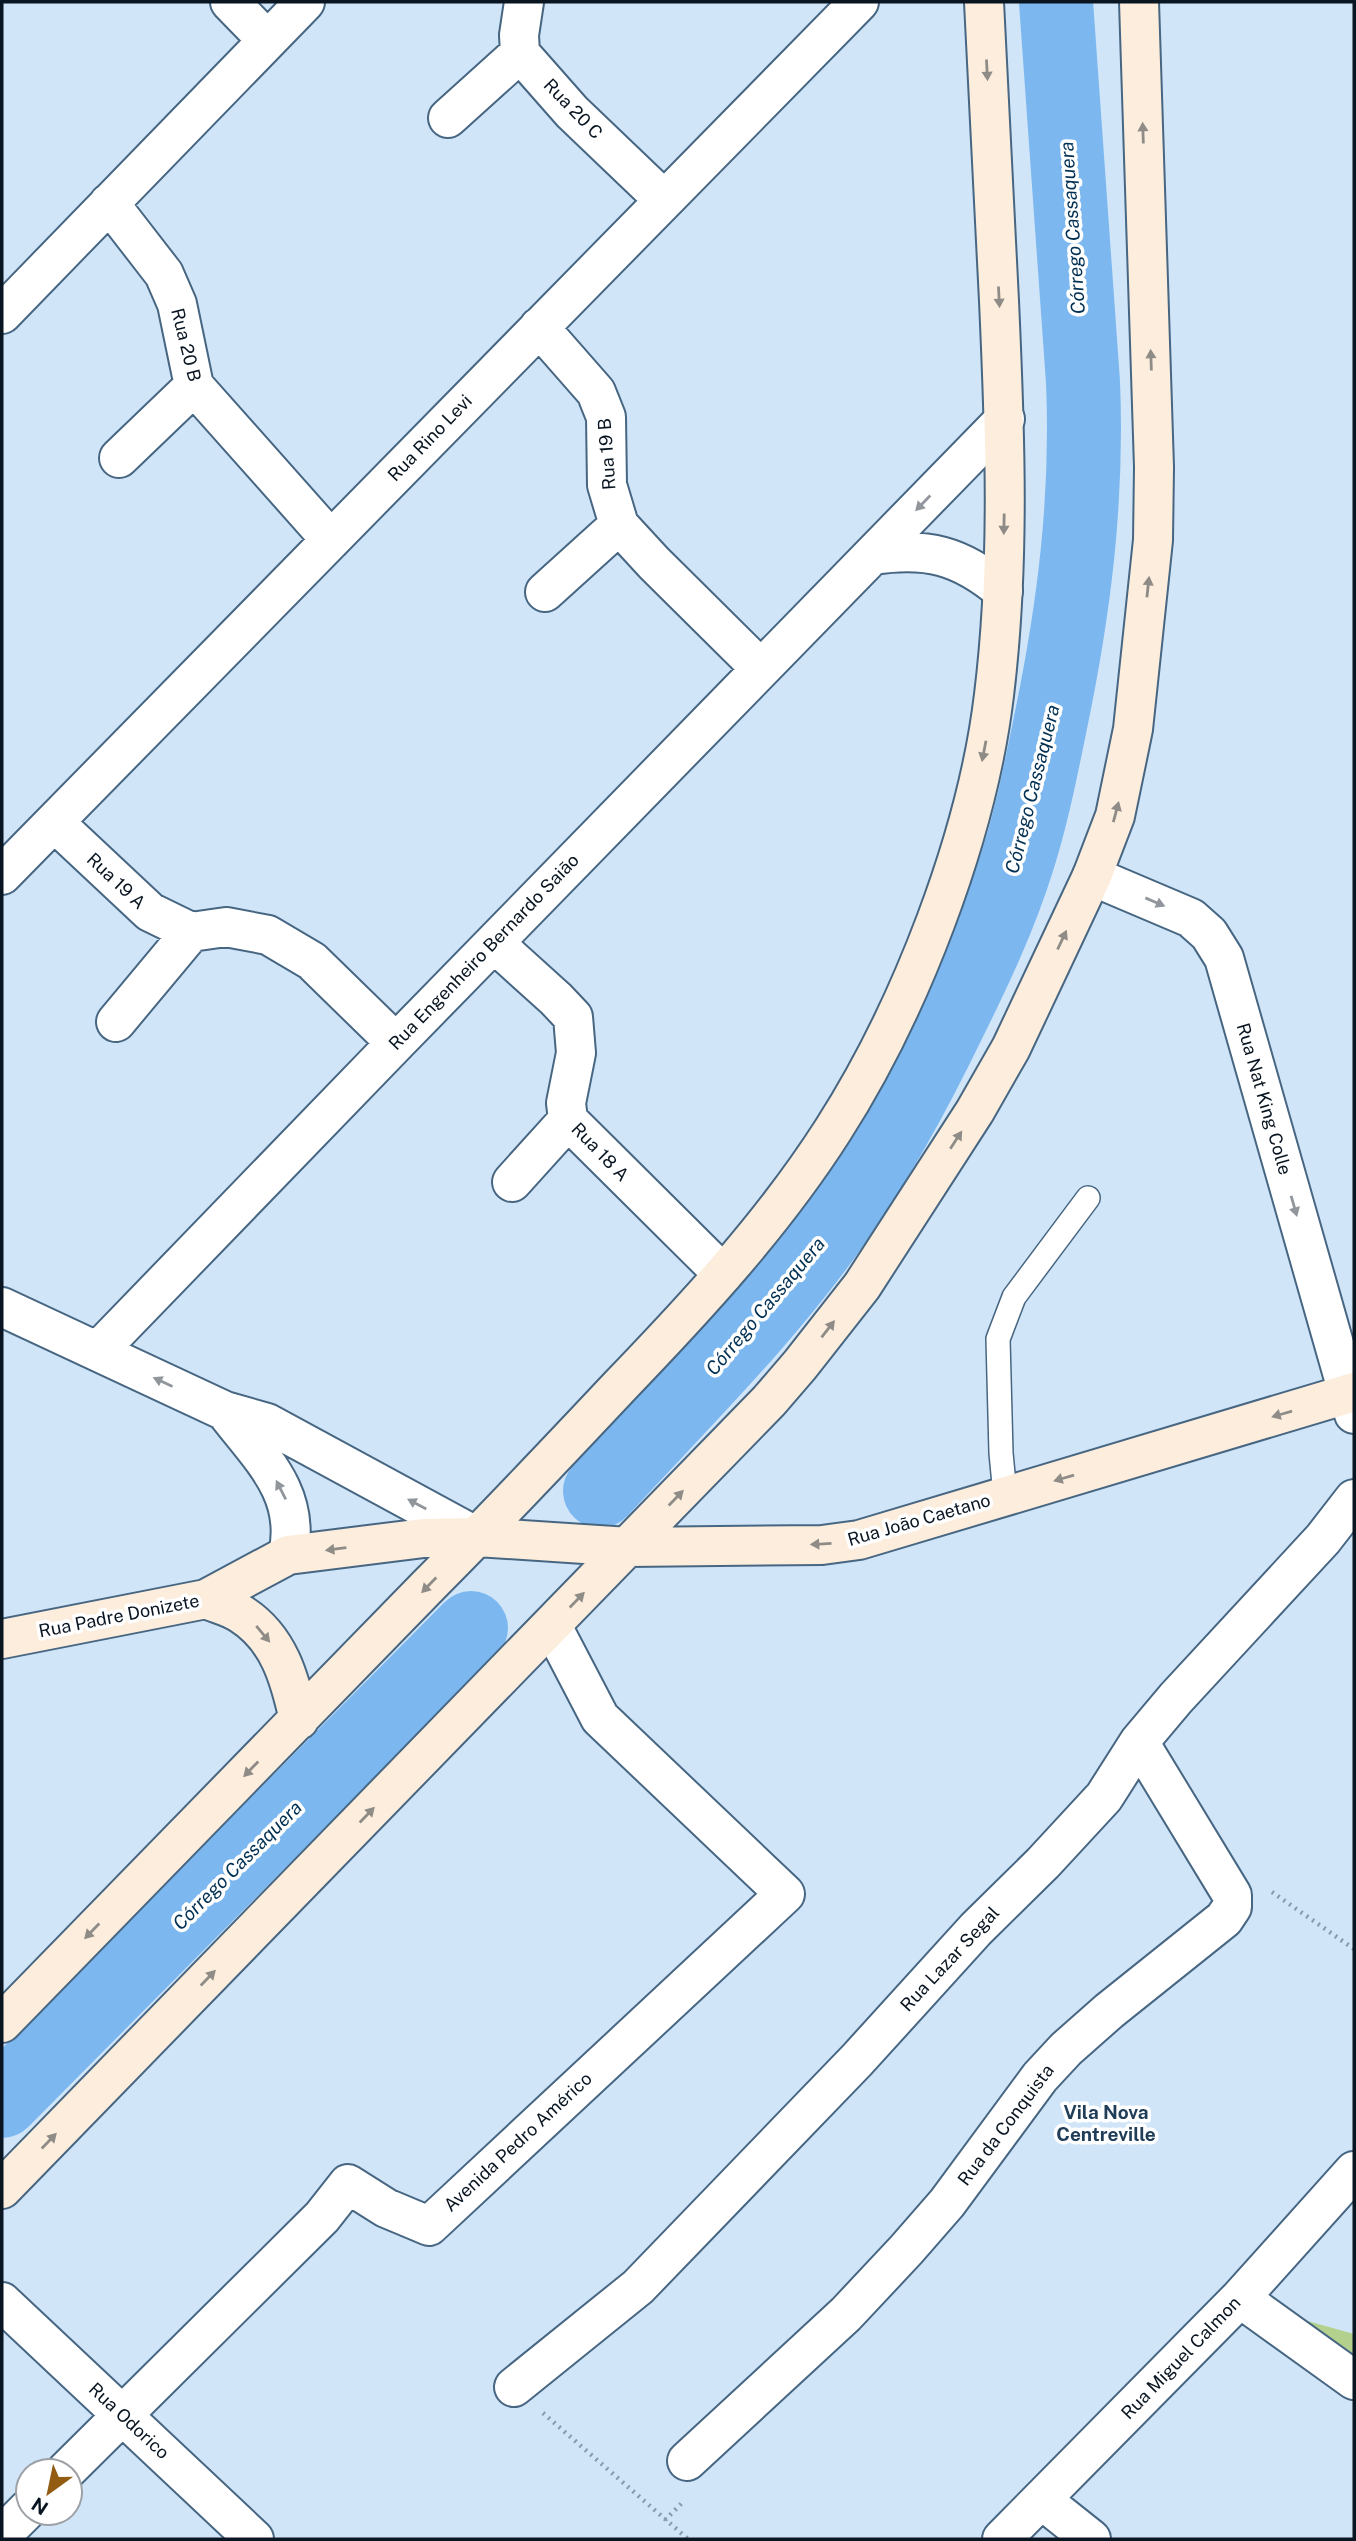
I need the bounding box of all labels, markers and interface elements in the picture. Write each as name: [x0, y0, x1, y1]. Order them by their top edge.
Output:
one-way arrow: [982, 59, 993, 81]
street label: Rua 20 C: [540, 74, 607, 143]
one-way arrow: [1138, 121, 1149, 143]
water label: Córrego Cassaquera: [1055, 141, 1089, 315]
one-way arrow: [993, 286, 1004, 308]
street label: Rua 20 B: [167, 306, 206, 384]
one-way arrow: [1145, 349, 1156, 371]
street label: Rua Rino Levi: [383, 390, 476, 485]
street label: Rua 19 B: [594, 417, 619, 491]
one-way arrow: [914, 495, 931, 512]
one-way arrow: [998, 514, 1010, 536]
one-way arrow: [1143, 576, 1154, 598]
water label: Córrego Cassaquera: [1000, 702, 1064, 876]
one-way arrow: [978, 740, 989, 762]
one-way arrow: [1111, 801, 1121, 822]
street label: Rua 19 A: [83, 848, 150, 913]
street label: Rua Engenheiro Bernardo Saião: [384, 849, 583, 1054]
one-way arrow: [1144, 897, 1165, 908]
one-way arrow: [1057, 929, 1068, 950]
street label: Rua Nat King Colle: [1233, 1021, 1296, 1177]
street label: Rua 18 A: [567, 1118, 633, 1185]
one-way arrow: [949, 1131, 962, 1150]
one-way arrow: [1289, 1195, 1300, 1217]
water label: Córrego Cassaquera: [701, 1233, 829, 1379]
one-way arrow: [821, 1320, 836, 1338]
one-way arrow: [153, 1376, 173, 1388]
one-way arrow: [1271, 1410, 1292, 1420]
one-way arrow: [1053, 1474, 1074, 1484]
one-way arrow: [275, 1480, 287, 1499]
one-way arrow: [668, 1489, 685, 1506]
street label: Rua João Caetano: [845, 1489, 993, 1550]
one-way arrow: [407, 1498, 427, 1510]
one-way arrow: [810, 1539, 832, 1550]
one-way arrow: [325, 1544, 347, 1555]
one-way arrow: [421, 1577, 438, 1594]
street label: Rua Padre Donizete: [37, 1590, 201, 1641]
one-way arrow: [569, 1591, 586, 1608]
one-way arrow: [255, 1625, 271, 1643]
one-way arrow: [243, 1761, 259, 1777]
water label: Córrego Cassaquera: [168, 1796, 306, 1934]
one-way arrow: [359, 1807, 375, 1824]
street label: Rua Lazar Segal: [896, 1902, 1004, 2015]
one-way arrow: [83, 1923, 100, 1940]
one-way arrow: [200, 1970, 216, 1987]
street label: Rua da Conquista: [953, 2060, 1058, 2189]
street label: Avenida Pedro Américo: [439, 2068, 596, 2216]
district label: Vila Nova Centreville: [1056, 2101, 1156, 2145]
one-way arrow: [41, 2132, 58, 2149]
street label: Rua Miguel Calmon: [1117, 2292, 1245, 2423]
street label: Rua Odorico: [85, 2378, 174, 2463]
north arrow: [14, 2457, 84, 2527]
text: N: [28, 2493, 52, 2520]

